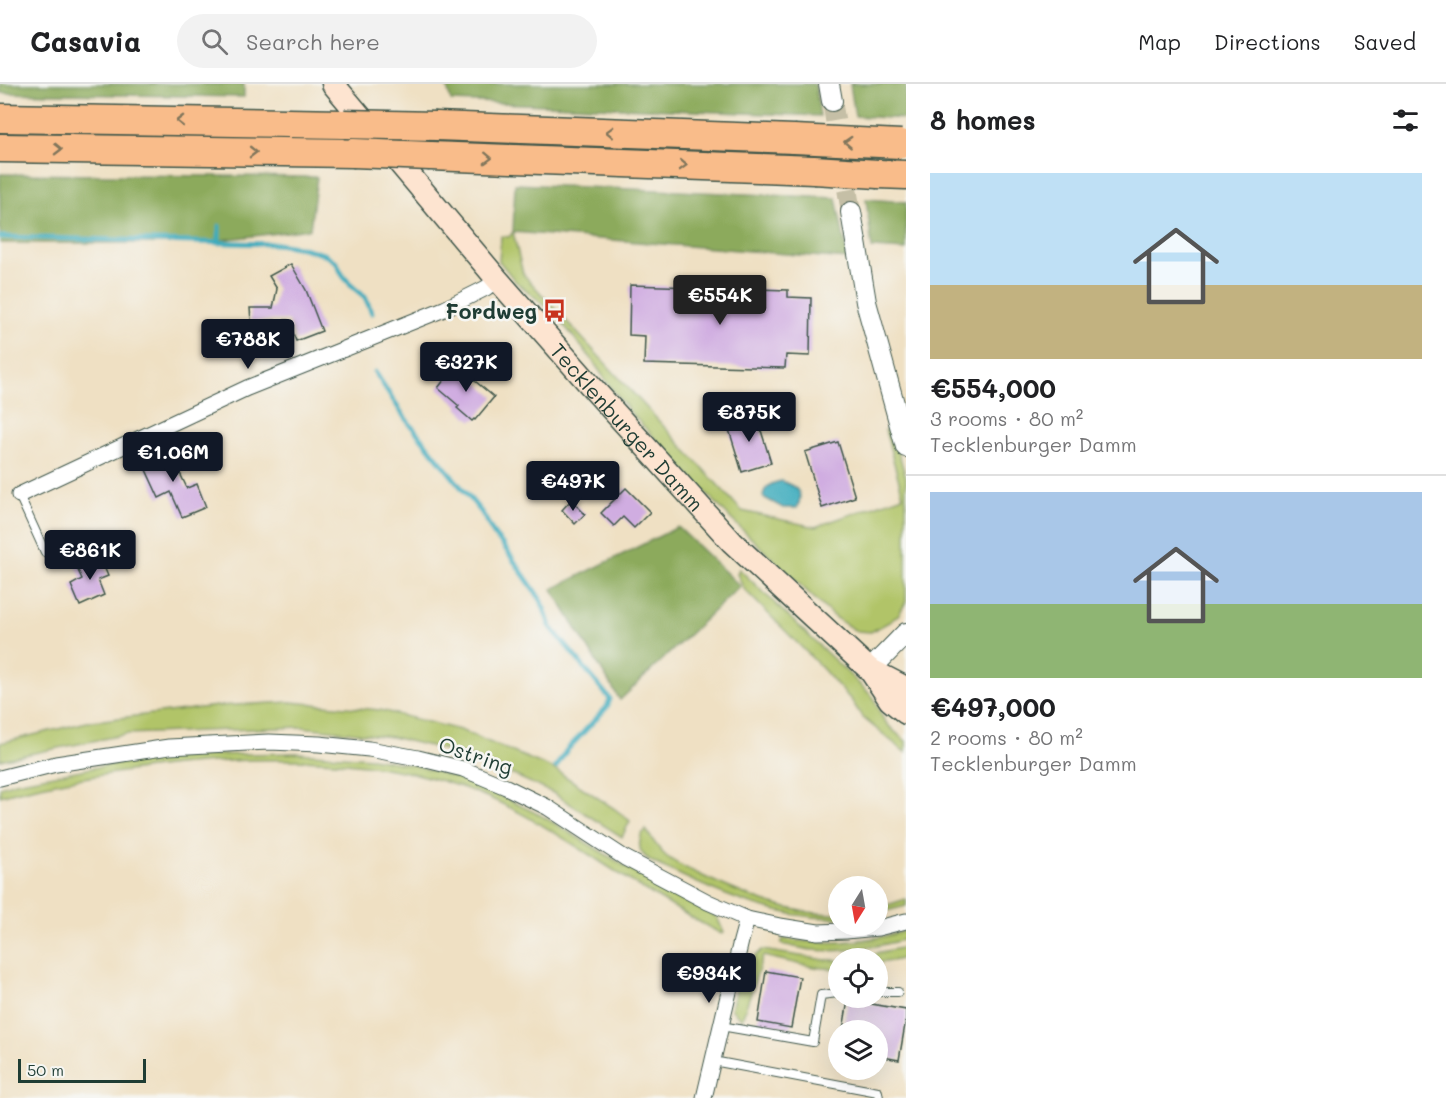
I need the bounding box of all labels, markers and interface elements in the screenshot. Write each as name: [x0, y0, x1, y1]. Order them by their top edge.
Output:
search box: [177, 14, 597, 68]
text: Casavia: [30, 23, 141, 59]
icon: search: [198, 25, 231, 58]
text: Search here: [246, 27, 380, 56]
text: Map: [1138, 28, 1181, 55]
text: Directions: [1214, 28, 1321, 55]
text: Saved: [1354, 28, 1416, 55]
text: 8 homes: [930, 103, 1036, 137]
icon: filters: [1389, 104, 1422, 137]
one-way arrow: [176, 115, 185, 127]
one-way arrow: [605, 126, 614, 139]
one-way arrow: [843, 135, 852, 148]
one-way arrow: [54, 143, 63, 155]
one-way arrow: [249, 146, 258, 158]
one-way arrow: [484, 151, 493, 164]
one-way arrow: [679, 159, 688, 172]
icon: home: [1122, 212, 1230, 320]
pin: €554K: [678, 275, 762, 326]
text: €554K: [687, 281, 753, 307]
place label: Fordweg: [445, 297, 537, 324]
bus stop icon: Fordweg: [542, 297, 568, 323]
pin: €788K: [206, 319, 290, 370]
text: €788K: [215, 325, 281, 351]
street label: Tecklenburger Damm: [545, 337, 710, 516]
pin: €327K: [424, 342, 508, 393]
text: €327K: [434, 348, 498, 374]
text: €554,000: [930, 371, 1056, 405]
pin: €875K: [707, 392, 791, 443]
text: €875K: [717, 398, 781, 424]
text: 3 rooms · 80 m²: [930, 405, 1083, 431]
text: Tecklenburger Damm: [930, 431, 1137, 457]
pin: €1.06M: [124, 432, 222, 483]
text: €1.06M: [137, 438, 209, 464]
pin: €497K: [531, 461, 615, 512]
text: €497K: [540, 467, 606, 493]
pin: €861K: [48, 530, 132, 581]
icon: home: [1122, 531, 1230, 639]
text: €861K: [59, 536, 121, 562]
text: €497,000: [930, 690, 1056, 724]
text: 2 rooms · 80 m²: [930, 724, 1083, 750]
street label: Ostring: [435, 730, 517, 780]
text: Tecklenburger Damm: [930, 750, 1137, 776]
north arrow: [828, 876, 888, 936]
map controls: [828, 876, 888, 1080]
button: locate: [828, 948, 888, 1008]
pin: €934K: [667, 953, 751, 1004]
text: €934K: [676, 959, 742, 985]
button: layers: [828, 1020, 888, 1080]
scale bar: [18, 1056, 146, 1084]
text: 50 m: [27, 1059, 64, 1080]

